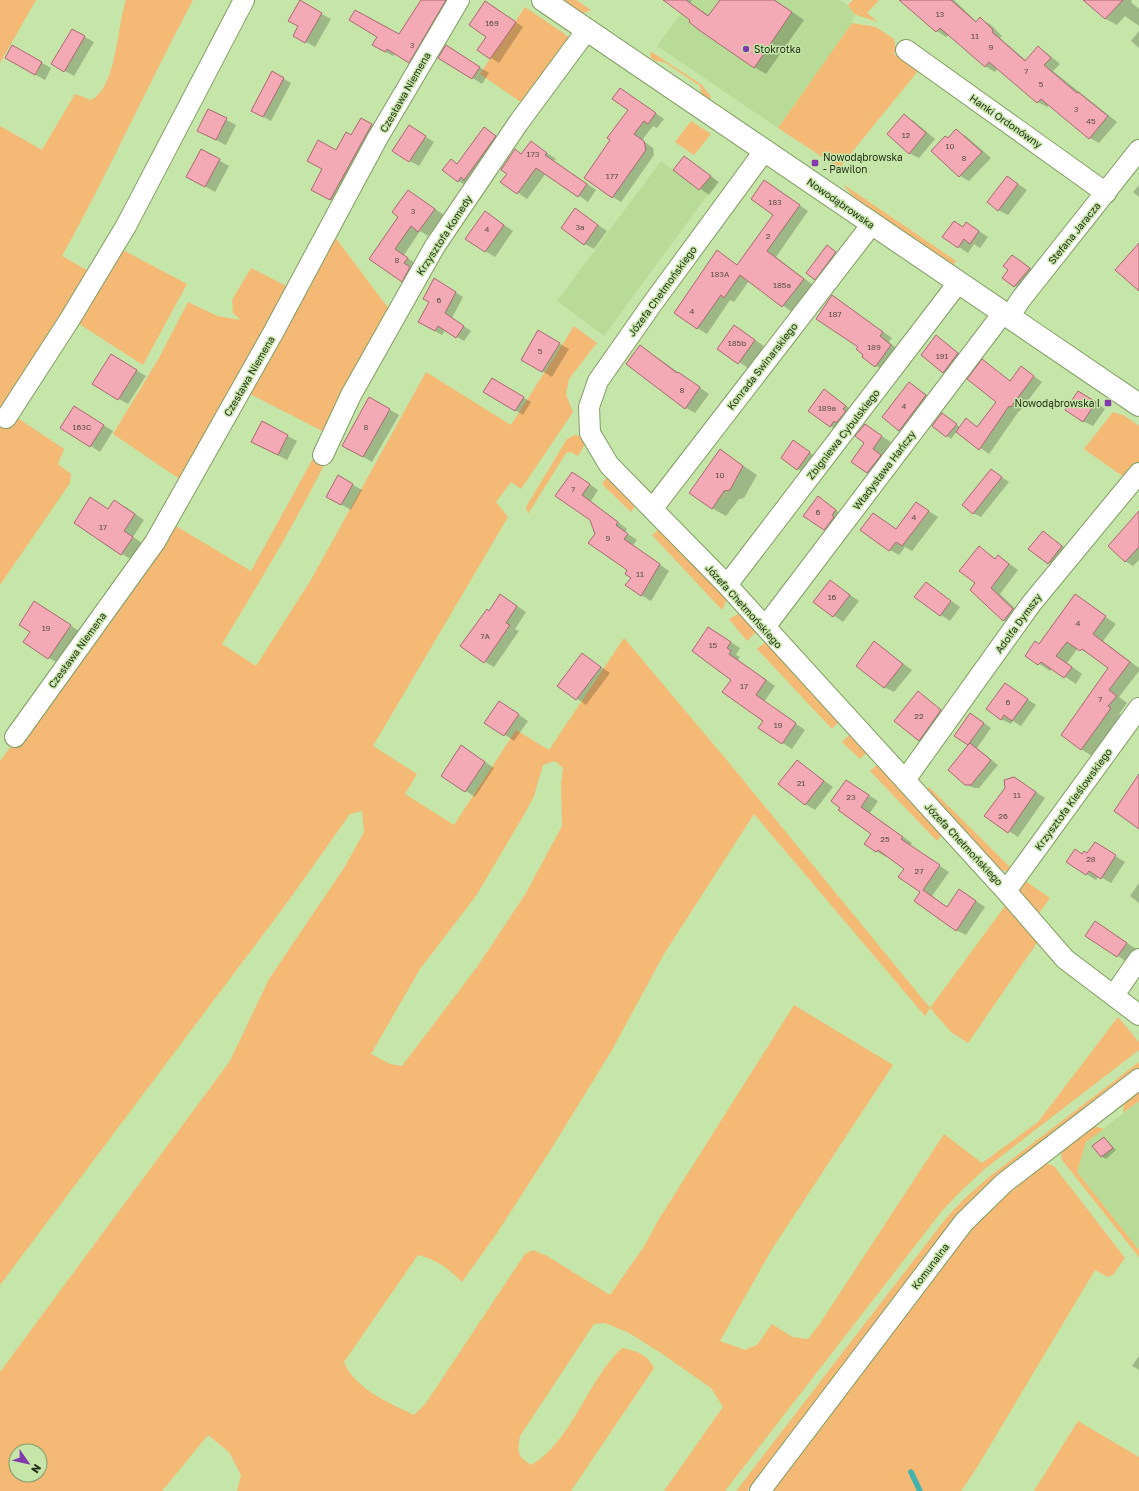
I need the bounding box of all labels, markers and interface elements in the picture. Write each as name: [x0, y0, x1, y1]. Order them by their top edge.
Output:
house number: 13: [936, 9, 945, 19]
house number: 169: [485, 18, 499, 28]
house number: 11: [971, 31, 979, 41]
house number: 3: [410, 40, 415, 50]
house number: 9: [989, 42, 994, 52]
place label: Stokrotka: [754, 43, 801, 55]
marker: Stokrotka: [741, 44, 751, 54]
street label: Czesława Niemena: [377, 50, 433, 134]
house number: 7: [1024, 66, 1028, 76]
house number: 5: [1039, 79, 1044, 89]
street label: Hanki Ordonówny: [968, 92, 1045, 151]
house number: 3: [1074, 104, 1079, 114]
house number: 45: [1086, 116, 1096, 126]
house number: 12: [902, 130, 911, 140]
house number: 10: [946, 141, 954, 151]
house number: 173: [527, 149, 540, 159]
place label: Nowodąbrowska - Pawilon: [823, 151, 903, 175]
house number: 8: [962, 153, 967, 163]
marker: Nowodąbrowska - Pawilon: [810, 158, 820, 168]
house number: 177: [606, 171, 618, 181]
street label: Nowodąbrowska: [805, 175, 877, 231]
street label: Krzysztofa Komedy: [414, 192, 475, 277]
house number: 183: [768, 197, 782, 207]
street label: Stefana Jaracza: [1045, 200, 1103, 266]
house number: 3: [411, 206, 416, 216]
house number: 3a: [575, 222, 585, 232]
house number: 4: [485, 224, 490, 234]
house number: 2: [766, 231, 771, 241]
street label: Józefa Chełmońskiego: [625, 243, 699, 339]
house number: 8: [395, 255, 400, 265]
house number: 183A: [711, 269, 730, 279]
house number: 185a: [773, 280, 791, 290]
house number: 6: [437, 295, 442, 305]
house number: 4: [690, 306, 695, 316]
house number: 187: [829, 309, 842, 319]
street label: Konrada Swinarskiego: [724, 320, 800, 412]
street label: Czesława Niemena: [221, 334, 277, 418]
house number: 185b: [728, 338, 746, 348]
house number: 189: [867, 342, 881, 352]
house number: 5: [538, 346, 543, 356]
house number: 191: [936, 351, 948, 361]
house number: 8: [680, 385, 685, 395]
street label: Zbigniewa Cybulskiego: [804, 387, 882, 481]
place label: Nowodąbrowska I: [1015, 397, 1100, 409]
marker: Nowodąbrowska I: [1103, 398, 1113, 408]
house number: 4: [902, 401, 907, 411]
house number: 189a: [818, 403, 836, 413]
house number: 163C: [73, 422, 92, 432]
house number: 8: [364, 422, 369, 432]
street label: Władysława Hańczy: [850, 428, 918, 512]
house number: 10: [716, 470, 724, 480]
house number: 7: [571, 484, 575, 494]
house number: 6: [816, 507, 821, 517]
house number: 4: [912, 512, 917, 522]
house number: 17: [99, 522, 107, 532]
house number: 9: [606, 533, 611, 543]
street label: Józefa Chełmońskiego: [703, 562, 785, 650]
house number: 11: [636, 569, 644, 579]
street label: Adolfa Dymszy: [992, 590, 1044, 655]
house number: 16: [828, 592, 837, 602]
street label: Czesława Niemena: [46, 610, 108, 690]
house number: 4: [1076, 618, 1081, 628]
house number: 19: [42, 623, 51, 633]
house number: 7A: [480, 631, 490, 641]
house number: 15: [709, 640, 718, 650]
house number: 17: [740, 681, 748, 691]
house number: 7: [1098, 694, 1102, 704]
house number: 6: [1006, 697, 1011, 707]
house number: 22: [914, 711, 924, 721]
house number: 19: [774, 720, 783, 730]
street label: Krzysztofa Kieślowskiego: [1032, 746, 1114, 852]
house number: 21: [797, 778, 805, 788]
house number: 11: [1013, 790, 1021, 800]
house number: 23: [846, 792, 856, 802]
street label: Józefa Chełmońskiego: [923, 800, 1005, 888]
house number: 26: [998, 811, 1008, 821]
house number: 25: [880, 834, 890, 844]
house number: 28: [1086, 854, 1096, 864]
house number: 27: [915, 866, 923, 876]
street label: Komunalna: [909, 1241, 951, 1291]
north arrow: [8, 1443, 48, 1483]
text: N: [29, 1462, 44, 1476]

